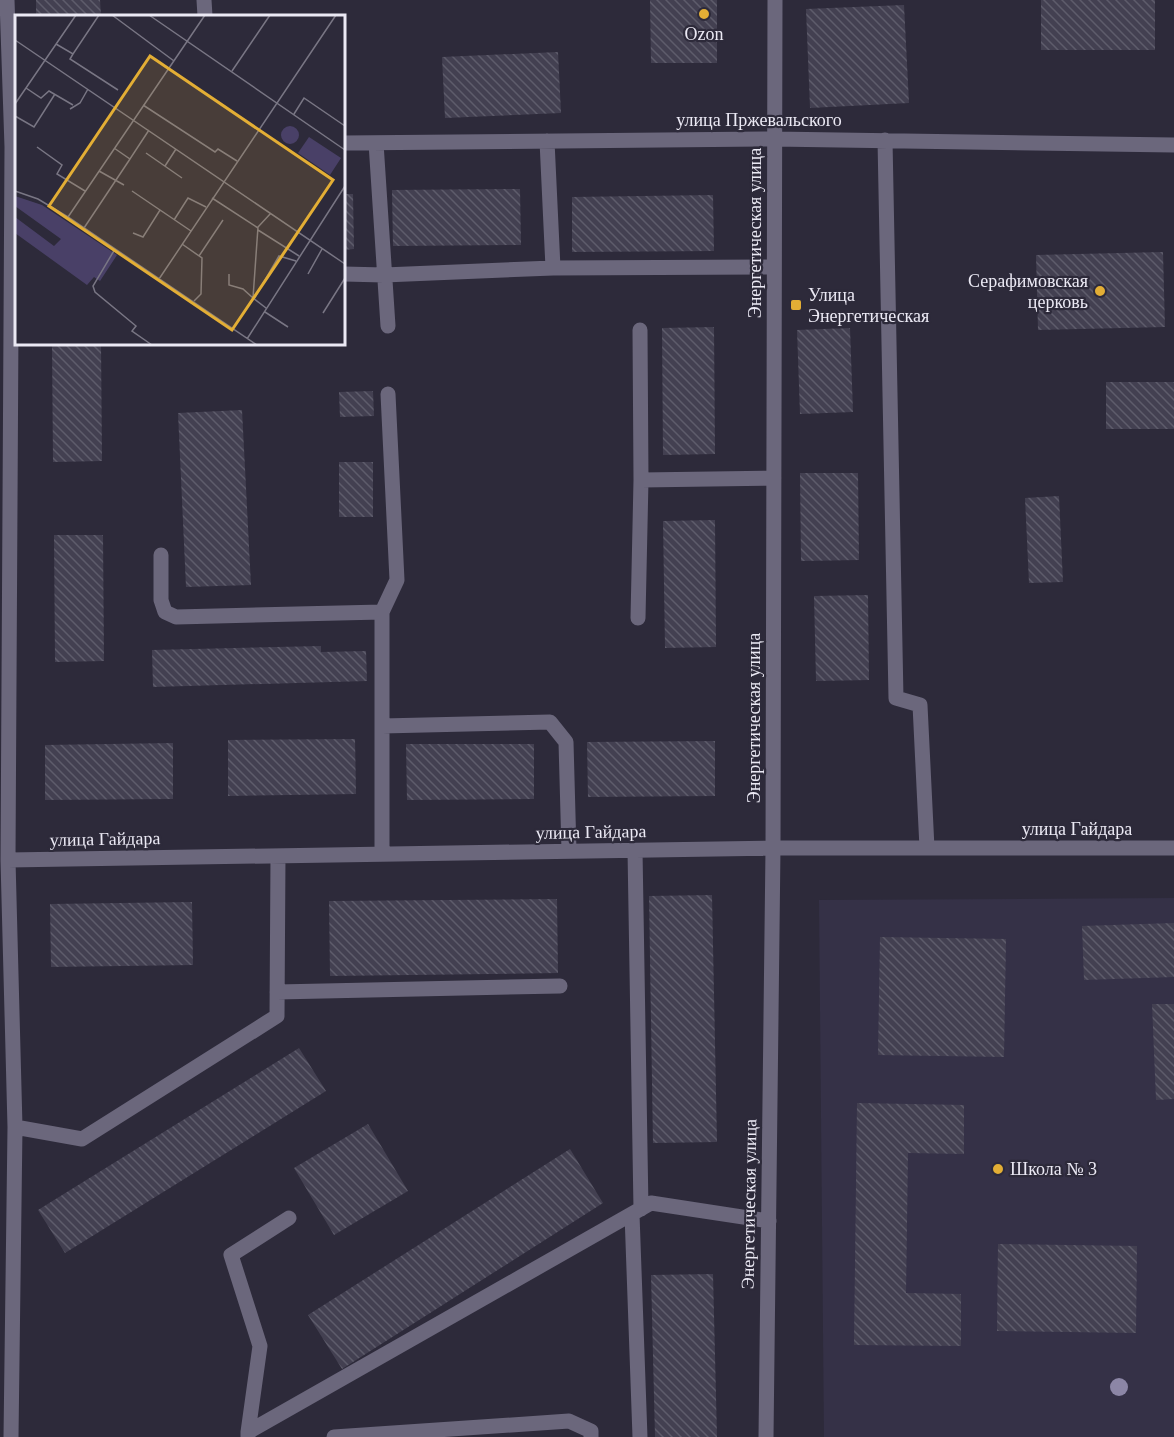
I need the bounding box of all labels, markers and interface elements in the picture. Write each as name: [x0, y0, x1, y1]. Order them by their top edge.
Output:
marker: Ozon: [697, 7, 711, 21]
inset map: [15, 15, 345, 345]
place label: Ozon: [685, 24, 724, 44]
street label: улица Пржевальского: [676, 110, 842, 130]
street label: Энергетическая улица: [745, 148, 765, 318]
place label: Серафимовская церковь: [968, 271, 1088, 312]
marker: Серафимовская церковь: [1093, 284, 1107, 298]
place label: Улица Энергетическая: [808, 285, 929, 326]
marker: Улица Энергетическая: [789, 298, 803, 312]
street label: Энергетическая улица: [744, 633, 764, 803]
street label: улица Гайдара: [1022, 819, 1132, 839]
street label: улица Гайдара: [535, 821, 647, 843]
street label: улица Гайдара: [49, 828, 161, 850]
street label: Энергетическая улица: [738, 1119, 760, 1289]
place label: Школа № 3: [1010, 1159, 1097, 1179]
marker: Школа № 3: [991, 1162, 1005, 1176]

